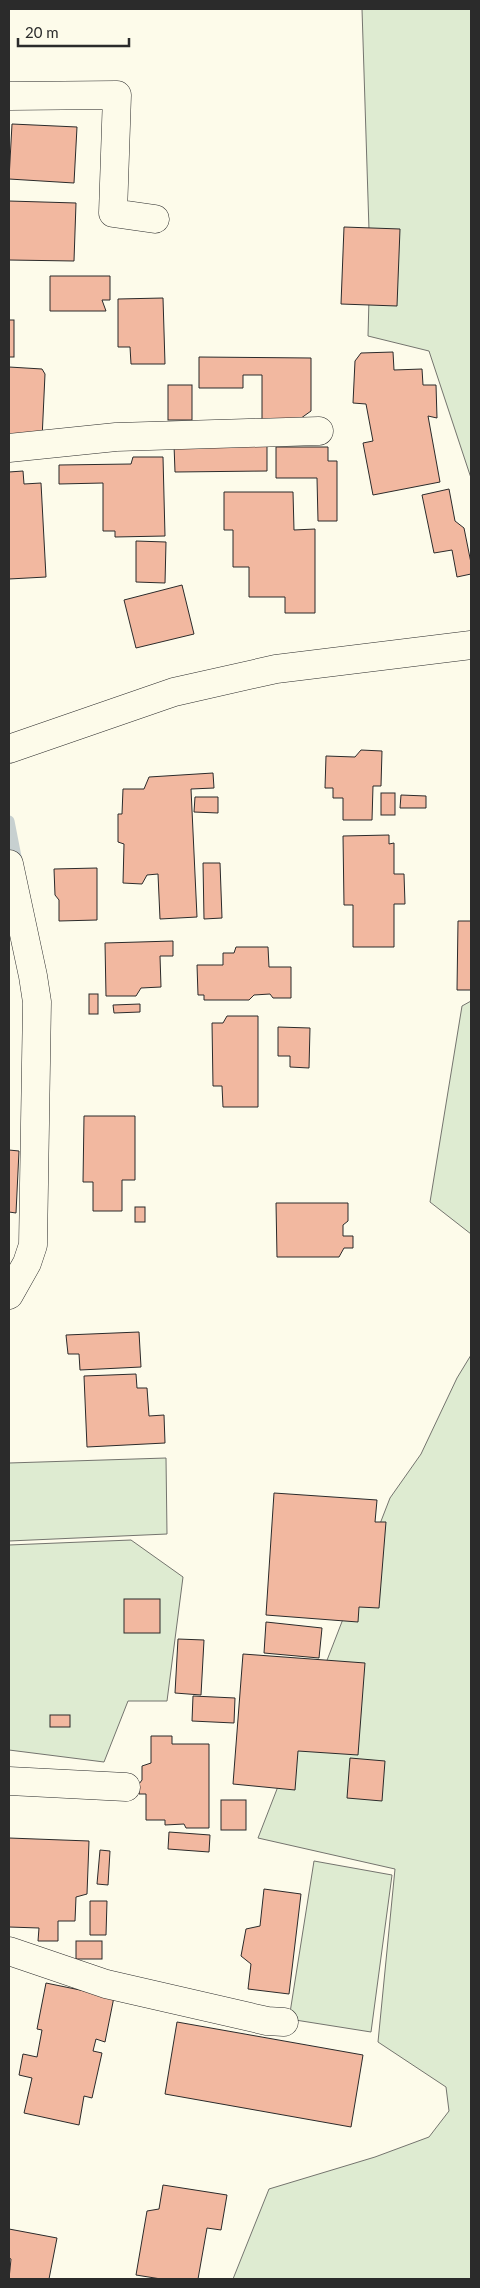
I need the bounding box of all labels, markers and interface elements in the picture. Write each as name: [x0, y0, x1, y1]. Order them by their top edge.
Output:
scale bar: [18, 15, 129, 47]
text: 20 m: [25, 23, 59, 41]

